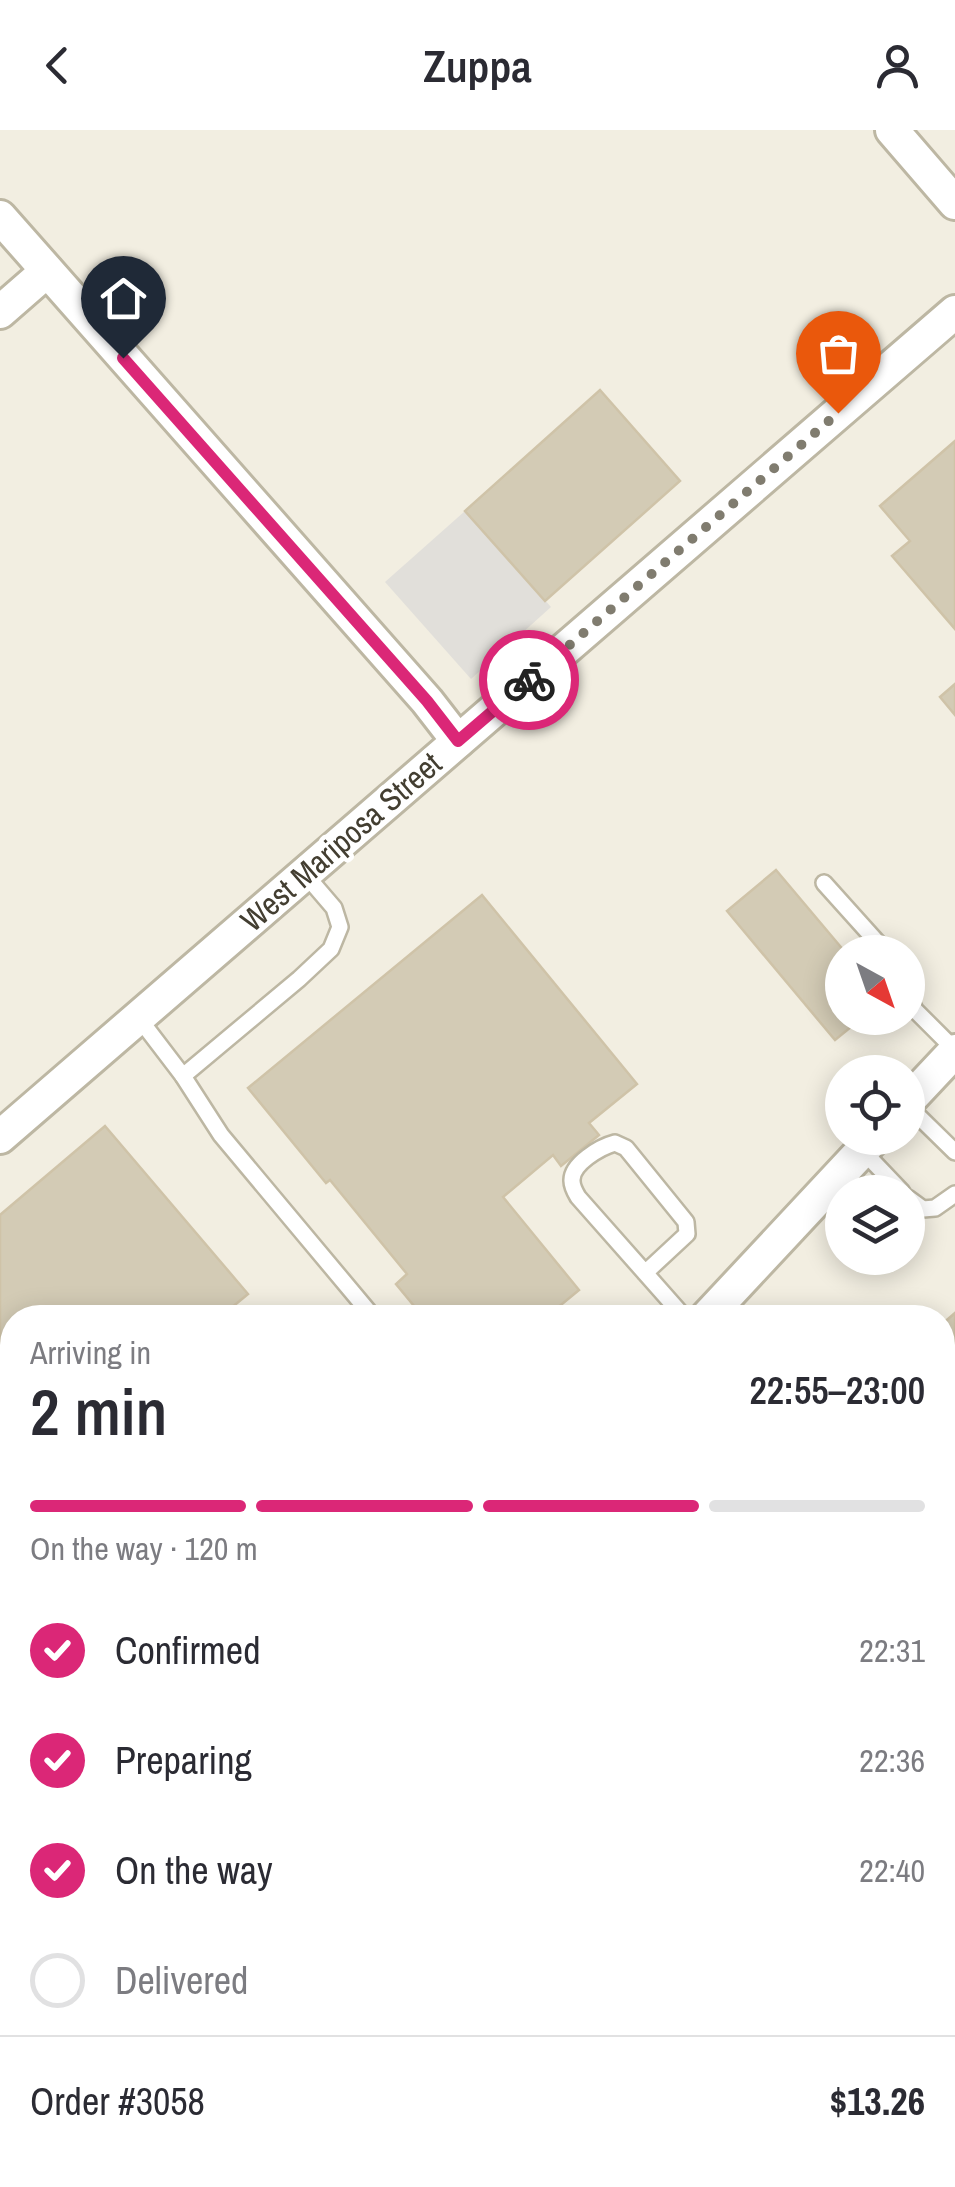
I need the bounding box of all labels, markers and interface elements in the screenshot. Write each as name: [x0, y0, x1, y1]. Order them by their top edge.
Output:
text: Zuppa: [423, 35, 532, 96]
icon: back: [30, 38, 85, 93]
icon: person: [870, 38, 925, 93]
pin: [81, 256, 166, 359]
icon: home: [96, 271, 151, 326]
pin: [796, 311, 881, 414]
icon: bag: [811, 326, 866, 381]
courier: [479, 630, 579, 730]
icon: bike: [502, 653, 557, 708]
street label: West Mariposa Street: [231, 742, 450, 941]
north arrow: [825, 935, 925, 1035]
map controls: [825, 935, 925, 1275]
button: locate: [825, 1055, 925, 1155]
button: layers: [825, 1175, 925, 1275]
text: Arriving in: [30, 1331, 151, 1374]
text: 22:55–23:00: [749, 1365, 925, 1416]
text: 2 min: [30, 1368, 167, 1455]
text: On the way · 120 m: [30, 1527, 258, 1570]
icon: check: [30, 1623, 85, 1678]
text: Confirmed: [115, 1625, 260, 1676]
text: 22:31: [859, 1629, 925, 1672]
icon: check: [30, 1733, 85, 1788]
text: Preparing: [115, 1735, 252, 1786]
text: 22:36: [859, 1739, 925, 1782]
icon: check: [30, 1843, 85, 1898]
text: On the way: [115, 1845, 273, 1896]
text: 22:40: [859, 1849, 925, 1892]
text: Delivered: [115, 1955, 248, 2006]
text: Order #3058: [30, 2076, 205, 2127]
text: $13.26: [830, 2076, 925, 2127]

